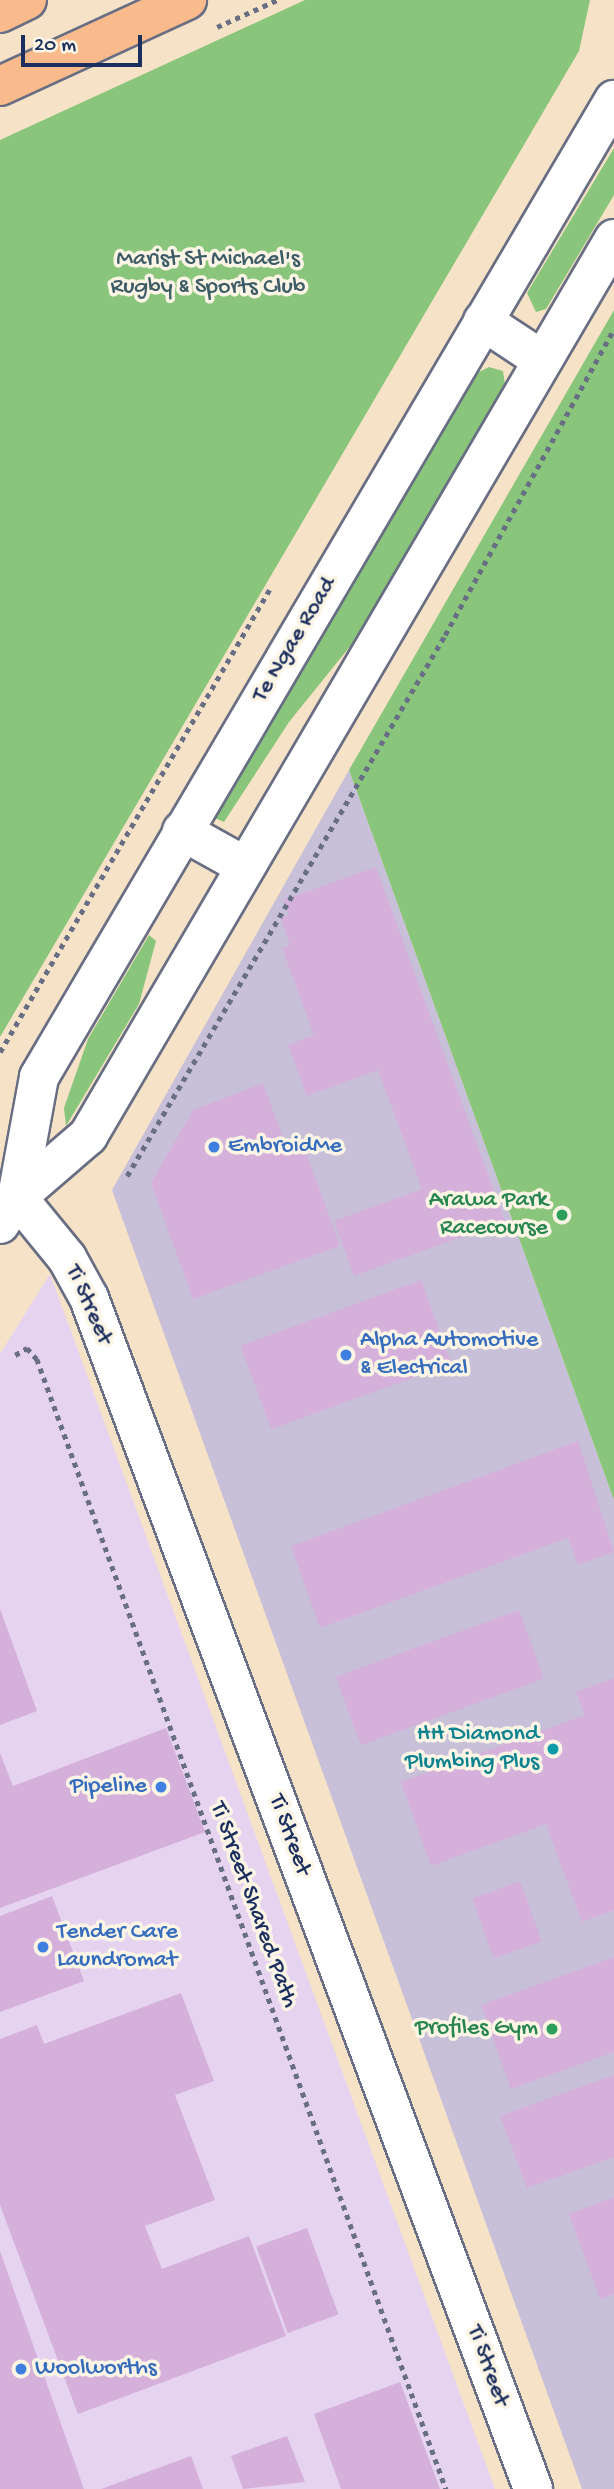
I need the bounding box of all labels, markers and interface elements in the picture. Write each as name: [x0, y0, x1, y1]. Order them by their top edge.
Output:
scale bar: [24, 21, 145, 65]
text: 20 m: [34, 34, 76, 59]
park label: Marist St Michael's Rugby & Sports Club: [111, 246, 305, 302]
street label: Te Ngae Road: [246, 572, 344, 708]
place label: EmbroidMe: [228, 1133, 342, 1161]
marker: EmbroidMe: [206, 1139, 222, 1155]
place label: Arawa Park Racecourse: [429, 1187, 548, 1243]
marker: Arawa Park Racecourse: [554, 1207, 570, 1223]
street label: Ti Street: [58, 1261, 118, 1349]
place label: Alpha Automotive & Electrical: [360, 1327, 538, 1383]
marker: Alpha Automotive & Electrical: [338, 1347, 354, 1363]
place label: HH Diamond Plumbing Plus: [405, 1721, 539, 1777]
marker: HH Diamond Plumbing Plus: [545, 1741, 561, 1757]
place label: Pipeline: [70, 1773, 147, 1801]
marker: Pipeline: [153, 1779, 169, 1795]
street label: Ti Street: [261, 1791, 317, 1879]
street label: Ti Street Shared Path: [202, 1798, 304, 2012]
place label: Tender Care Laundromat: [57, 1919, 178, 1975]
marker: Tender Care Laundromat: [35, 1939, 51, 1955]
place label: Profiles Gym: [415, 2015, 538, 2043]
marker: Profiles Gym: [544, 2021, 560, 2037]
street label: Ti Street: [459, 2322, 515, 2410]
place label: Woolworths: [35, 2355, 157, 2383]
marker: Woolworths: [13, 2361, 29, 2377]

